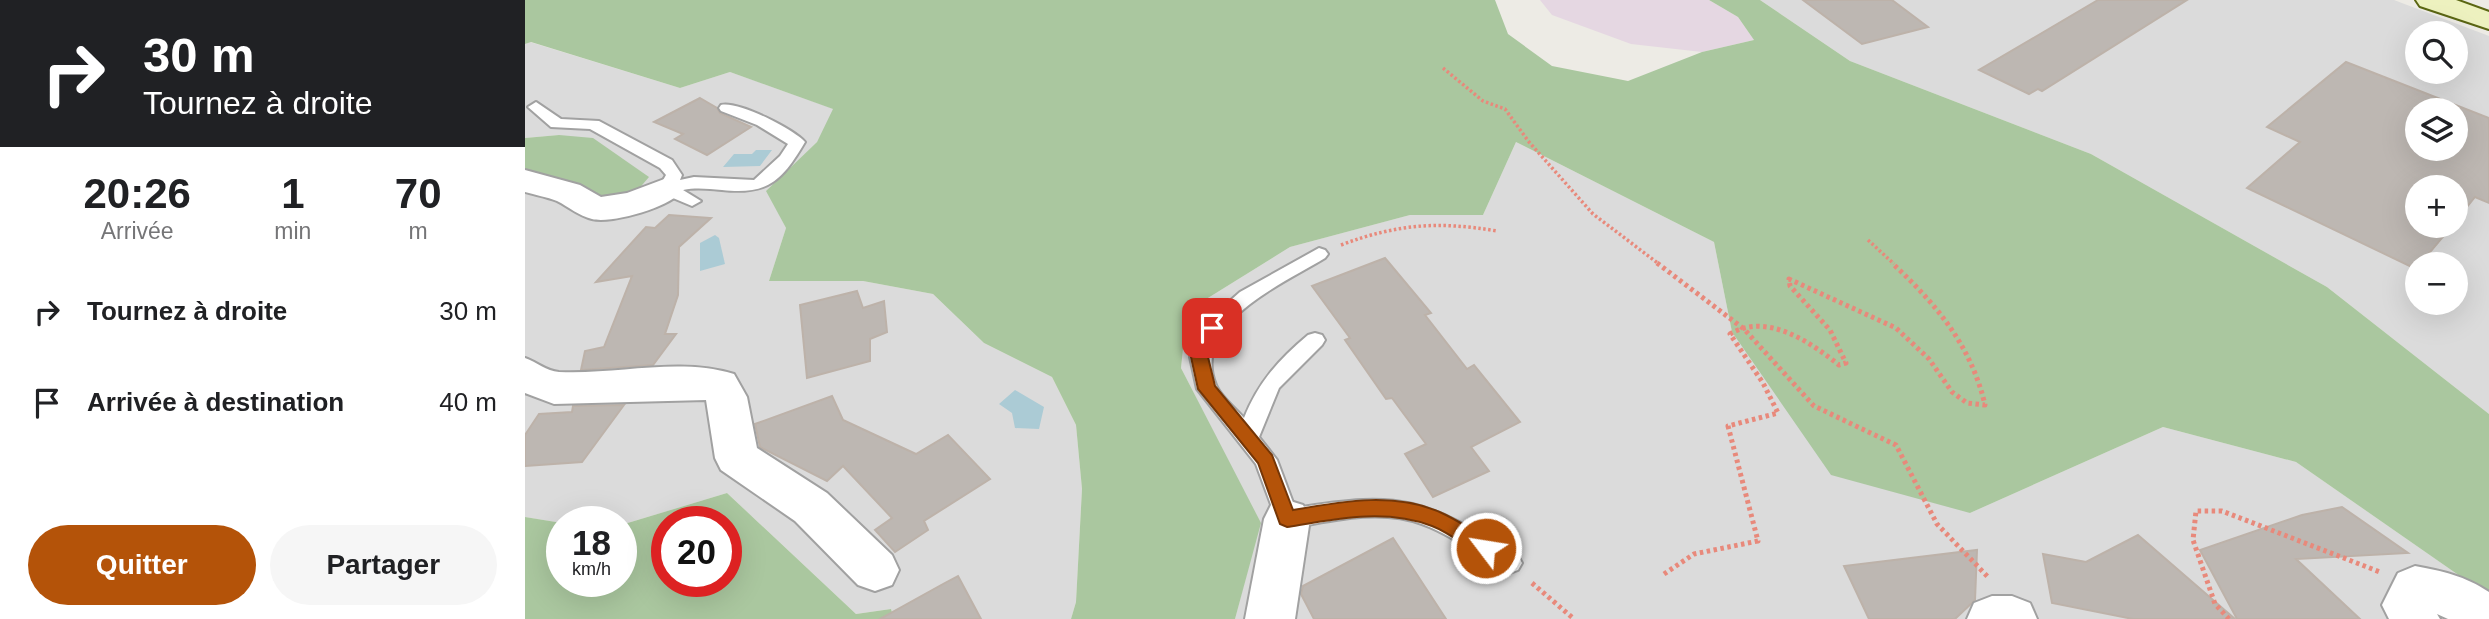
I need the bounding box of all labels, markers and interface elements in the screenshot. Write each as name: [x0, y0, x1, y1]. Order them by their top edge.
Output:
map controls: [2405, 21, 2468, 315]
button: search: [2405, 21, 2468, 84]
icon: right: [28, 28, 119, 119]
text: 30 m: [143, 28, 255, 82]
text: Tournez à droite: [143, 85, 372, 121]
button: layers: [2405, 98, 2468, 161]
text: 20:26: [83, 170, 191, 217]
text: 1: [281, 170, 305, 217]
text: 70: [395, 170, 442, 217]
button: +: [2405, 175, 2468, 238]
text: Arrivée: [101, 218, 174, 244]
text: min: [274, 218, 311, 244]
text: m: [409, 218, 428, 244]
button: −: [2405, 252, 2468, 315]
icon: right: [28, 293, 66, 331]
text: Tournez à droite: [87, 296, 287, 326]
text: 30 m: [439, 296, 497, 326]
pin: [1182, 298, 1242, 358]
icon: arrive: [1193, 309, 1231, 347]
icon: arrive: [28, 384, 66, 422]
text: Arrivée à destination: [87, 387, 344, 417]
text: 40 m: [439, 387, 497, 417]
speed limit sign: 20: [651, 506, 742, 597]
position arrow: [1449, 511, 1523, 585]
text: 18: [572, 523, 611, 562]
button: Quitter: [28, 525, 256, 605]
button: Partager: [270, 525, 497, 605]
text: km/h: [572, 559, 611, 579]

